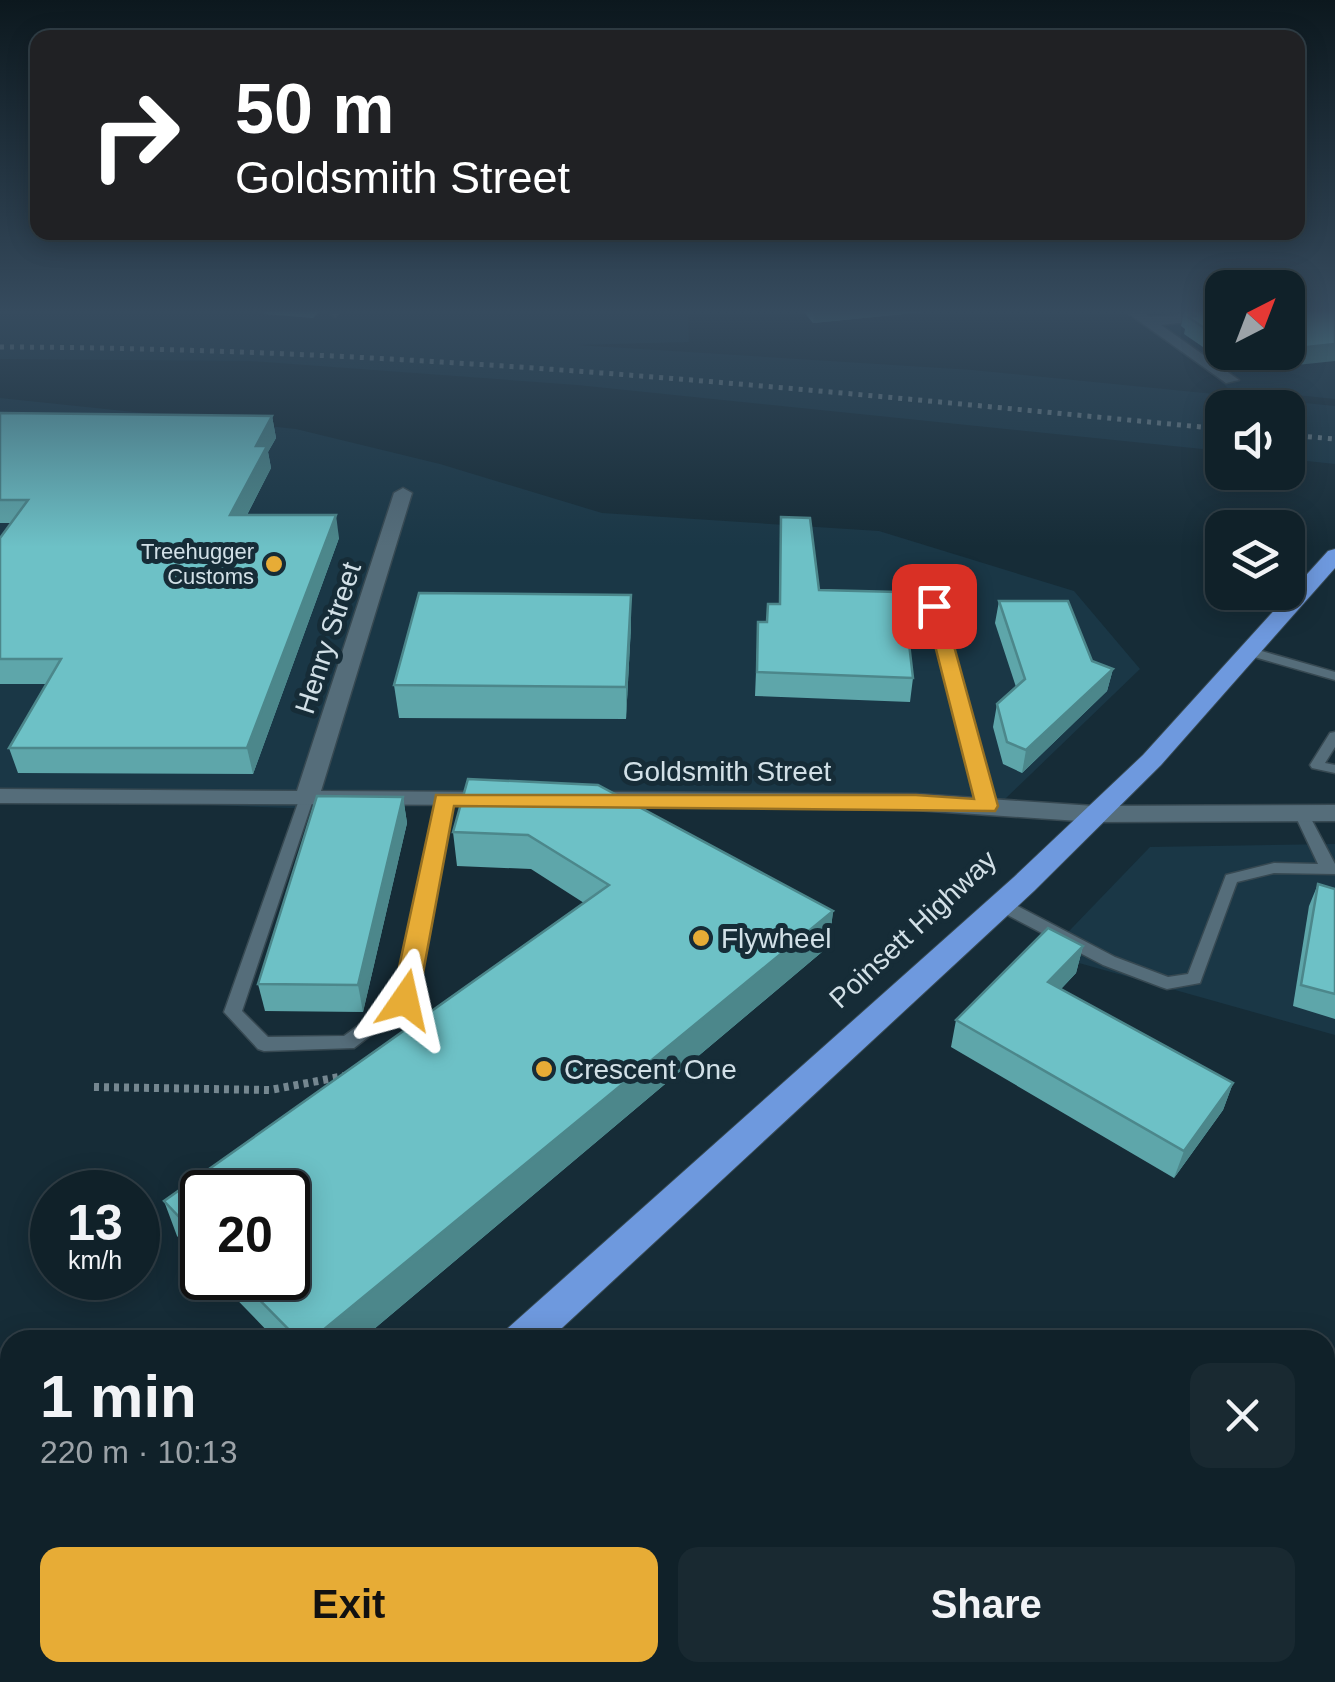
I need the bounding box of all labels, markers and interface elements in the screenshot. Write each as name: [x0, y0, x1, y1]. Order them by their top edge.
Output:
icon: right: [70, 70, 200, 200]
text: 50 m: [235, 70, 395, 148]
text: Goldsmith Street: [235, 152, 570, 203]
north arrow: [1205, 270, 1305, 370]
map controls: [1205, 270, 1305, 610]
button: sound: [1205, 390, 1305, 490]
button: layers: [1205, 510, 1305, 610]
place label: Treehugger Customs: [141, 539, 254, 589]
marker: Treehugger Customs: [263, 553, 285, 575]
street label: Henry Street: [289, 558, 367, 718]
pin: [892, 564, 977, 649]
icon: arrive: [907, 579, 962, 634]
street label: Goldsmith Street: [623, 756, 831, 787]
street label: Poinsett Highway: [823, 844, 1003, 1014]
place label: Flywheel: [721, 923, 831, 954]
marker: Flywheel: [690, 927, 712, 949]
position arrow: [353, 948, 457, 1052]
place label: Crescent One: [564, 1054, 737, 1085]
marker: Crescent One: [533, 1058, 555, 1080]
speed limit sign: 20: [180, 1170, 310, 1300]
text: 13: [67, 1195, 123, 1251]
text: km/h: [68, 1246, 122, 1274]
text: 1 min: [40, 1363, 197, 1430]
button: close: [1190, 1363, 1295, 1468]
text: 220 m · 10:13: [40, 1434, 237, 1470]
button: Exit: [40, 1547, 658, 1662]
button: Share: [678, 1547, 1295, 1662]

